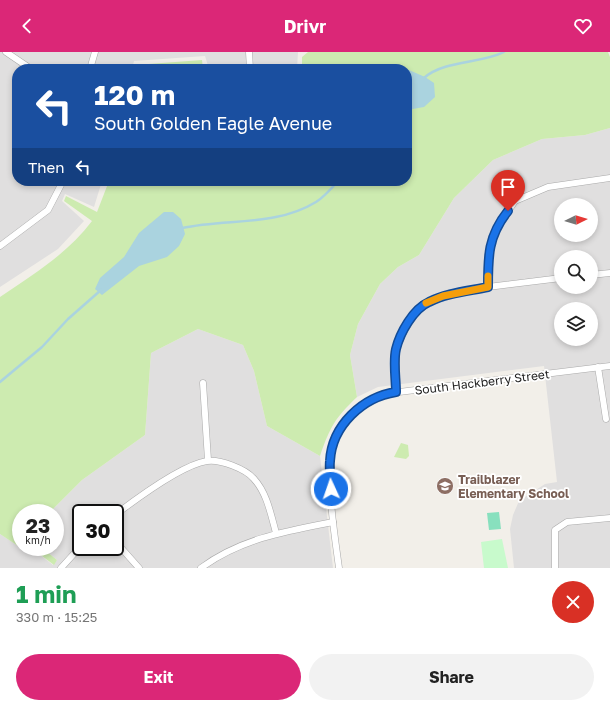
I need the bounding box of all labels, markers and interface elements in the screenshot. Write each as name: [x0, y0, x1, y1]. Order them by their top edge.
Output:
icon: back: [16, 15, 38, 37]
text: Drivr: [284, 15, 326, 37]
icon: heart: [572, 15, 594, 37]
text: 120 m: [94, 78, 175, 111]
icon: left: [28, 80, 80, 132]
text: South Golden Eagle Avenue: [94, 112, 332, 134]
icon: left: [72, 156, 94, 178]
text: Then: [28, 158, 64, 176]
pin: [491, 170, 525, 211]
icon: arrive: [497, 176, 519, 198]
north arrow: [554, 198, 598, 242]
map controls: [554, 198, 598, 346]
button: search: [554, 250, 598, 294]
button: layers: [554, 302, 598, 346]
street label: South Hackberry Street: [414, 366, 551, 398]
position arrow: [310, 468, 352, 510]
place label: Trailblazer Elementary School: [458, 472, 569, 501]
school or university icon: Trailblazer Elementary School: [435, 476, 455, 496]
speed limit sign: 30: [72, 504, 124, 556]
text: 23: [26, 513, 50, 537]
text: km/h: [25, 534, 51, 546]
text: 1 min: [16, 579, 76, 608]
button: close: [552, 581, 594, 623]
text: 330 m · 15:25: [16, 609, 97, 625]
button: Exit: [16, 654, 301, 700]
button: Share: [309, 654, 594, 700]

